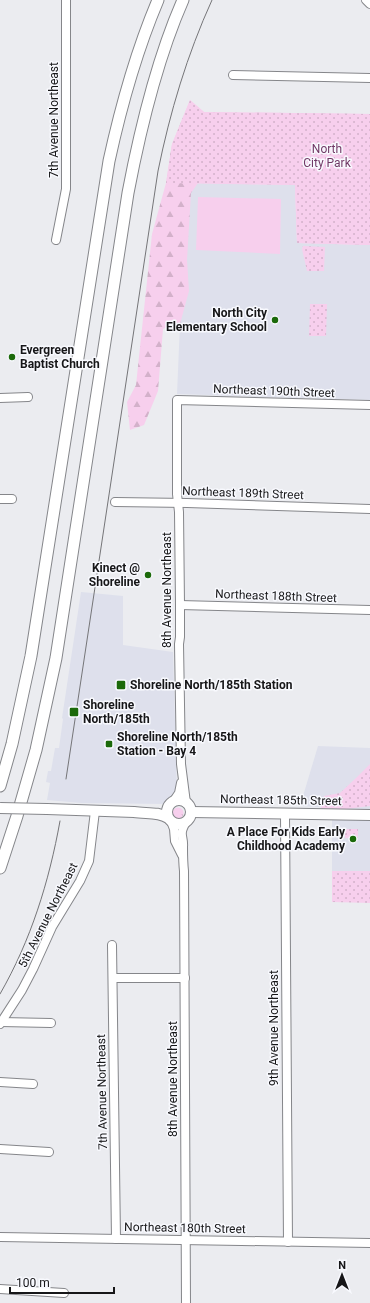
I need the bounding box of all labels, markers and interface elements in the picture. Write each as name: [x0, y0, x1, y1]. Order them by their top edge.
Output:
street label: 7th Avenue Northeast: [47, 62, 61, 178]
park label: North City Park: [303, 142, 352, 170]
place label: North City Elementary School: [166, 306, 268, 334]
marker: North City Elementary School: [270, 315, 280, 325]
place label: Evergreen Baptist Church: [20, 343, 100, 371]
marker: Evergreen Baptist Church: [7, 352, 17, 362]
street label: Northeast 190th Street: [213, 382, 335, 400]
street label: Northeast 189th Street: [182, 484, 304, 502]
street label: 8th Avenue Northeast: [160, 532, 174, 648]
place label: Kinect @ Shoreline: [89, 561, 141, 589]
marker: Kinect @ Shoreline: [143, 570, 153, 580]
street label: Northeast 188th Street: [215, 587, 337, 605]
place label: Shoreline North/185th Station: [130, 678, 293, 692]
marker: Shoreline North/185th Station: [115, 679, 127, 691]
place label: Shoreline North/185th: [83, 698, 150, 726]
marker: Shoreline North/185th: [68, 706, 80, 718]
place label: Shoreline North/185th Station - Bay 4: [117, 730, 238, 758]
marker: Shoreline North/185th Station - Bay 4: [104, 739, 114, 749]
street label: Northeast 185th Street: [220, 792, 342, 808]
place label: A Place For Kids Early Childhood Academy: [227, 825, 346, 853]
marker: A Place For Kids Early Childhood Academy: [348, 834, 358, 844]
street label: 5th Avenue Northeast: [15, 860, 81, 970]
street label: 9th Avenue Northeast: [267, 970, 281, 1086]
street label: 8th Avenue Northeast: [166, 1021, 180, 1137]
street label: 7th Avenue Northeast: [94, 1034, 110, 1150]
street label: Northeast 180th Street: [124, 1220, 246, 1236]
north arrow: [322, 1255, 362, 1295]
text: N: [338, 1259, 346, 1272]
scale bar: [10, 1269, 114, 1295]
text: 100 m: [16, 1276, 50, 1290]

